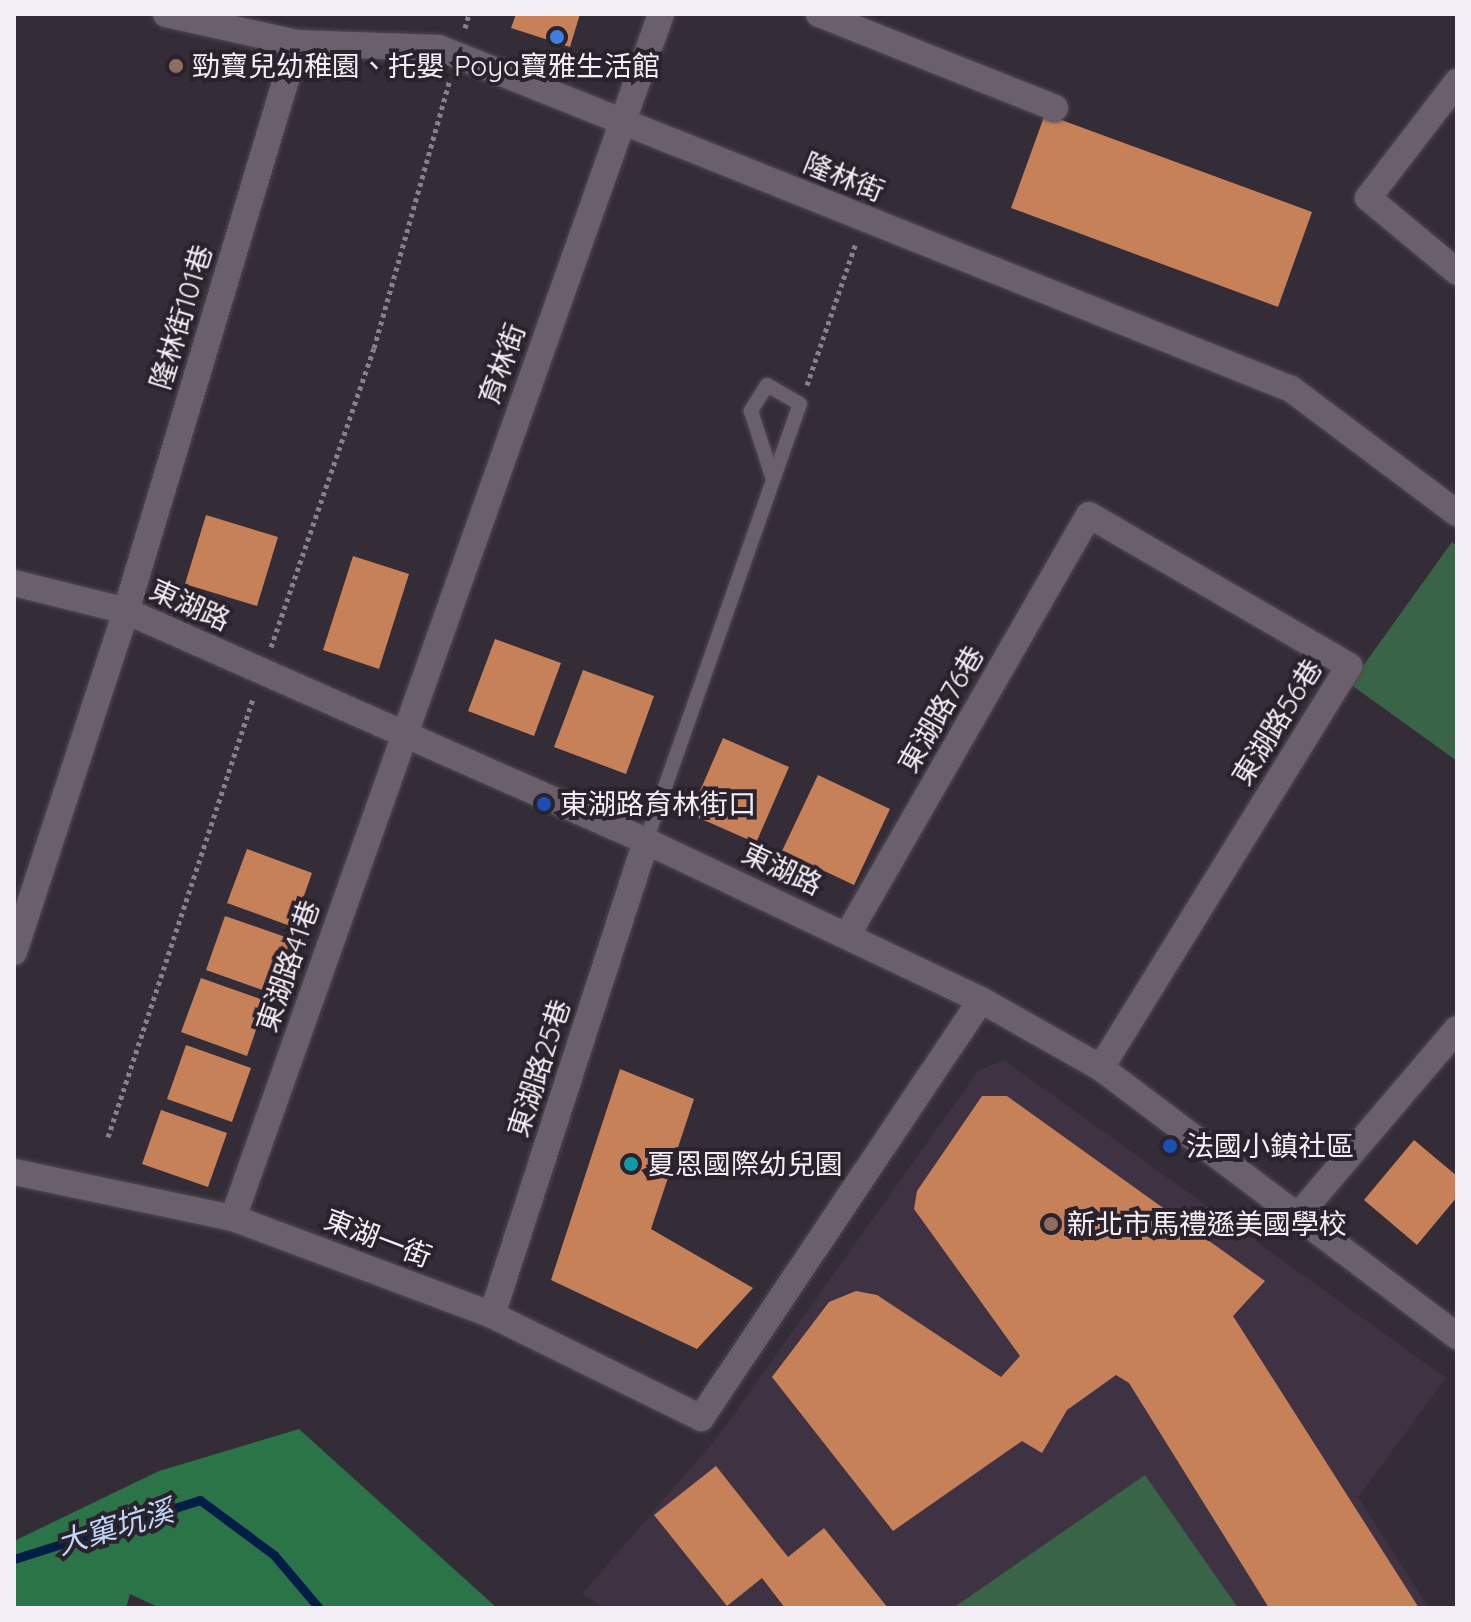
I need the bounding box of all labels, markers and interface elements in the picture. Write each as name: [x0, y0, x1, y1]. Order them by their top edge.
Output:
marker: Poya寶雅生活館: [548, 28, 566, 46]
place label: 勁寶兒幼稚園、托嬰: [192, 49, 444, 83]
place label: Poya寶雅生活館: [454, 49, 660, 83]
marker: 勁寶兒幼稚園、托嬰: [167, 57, 185, 75]
street label: 隆林街: [799, 146, 889, 208]
street label: 隆林街101巷: [143, 241, 219, 393]
street label: 育林街: [472, 319, 532, 409]
street label: 東湖路: [145, 573, 235, 637]
street label: 東湖路76巷: [891, 640, 991, 778]
street label: 東湖路56巷: [1225, 653, 1329, 791]
place label: 東湖路育林街口: [560, 787, 756, 821]
marker: 東湖路育林街口: [535, 795, 553, 813]
street label: 東湖路: [737, 836, 827, 902]
street label: 東湖路41巷: [250, 896, 326, 1036]
street label: 東湖路25巷: [501, 995, 577, 1141]
place label: 法國小鎮社區: [1186, 1129, 1354, 1163]
marker: 法國小鎮社區: [1161, 1137, 1179, 1155]
place label: 夏恩國際幼兒園: [647, 1147, 843, 1181]
marker: 夏恩國際幼兒園: [622, 1155, 640, 1173]
street label: 東湖一街: [320, 1202, 436, 1274]
place label: 新北市馬禮遜美國學校: [1067, 1207, 1347, 1241]
marker: 新北市馬禮遜美國學校: [1042, 1215, 1060, 1233]
water label: 大窠坑溪: [52, 1492, 178, 1562]

